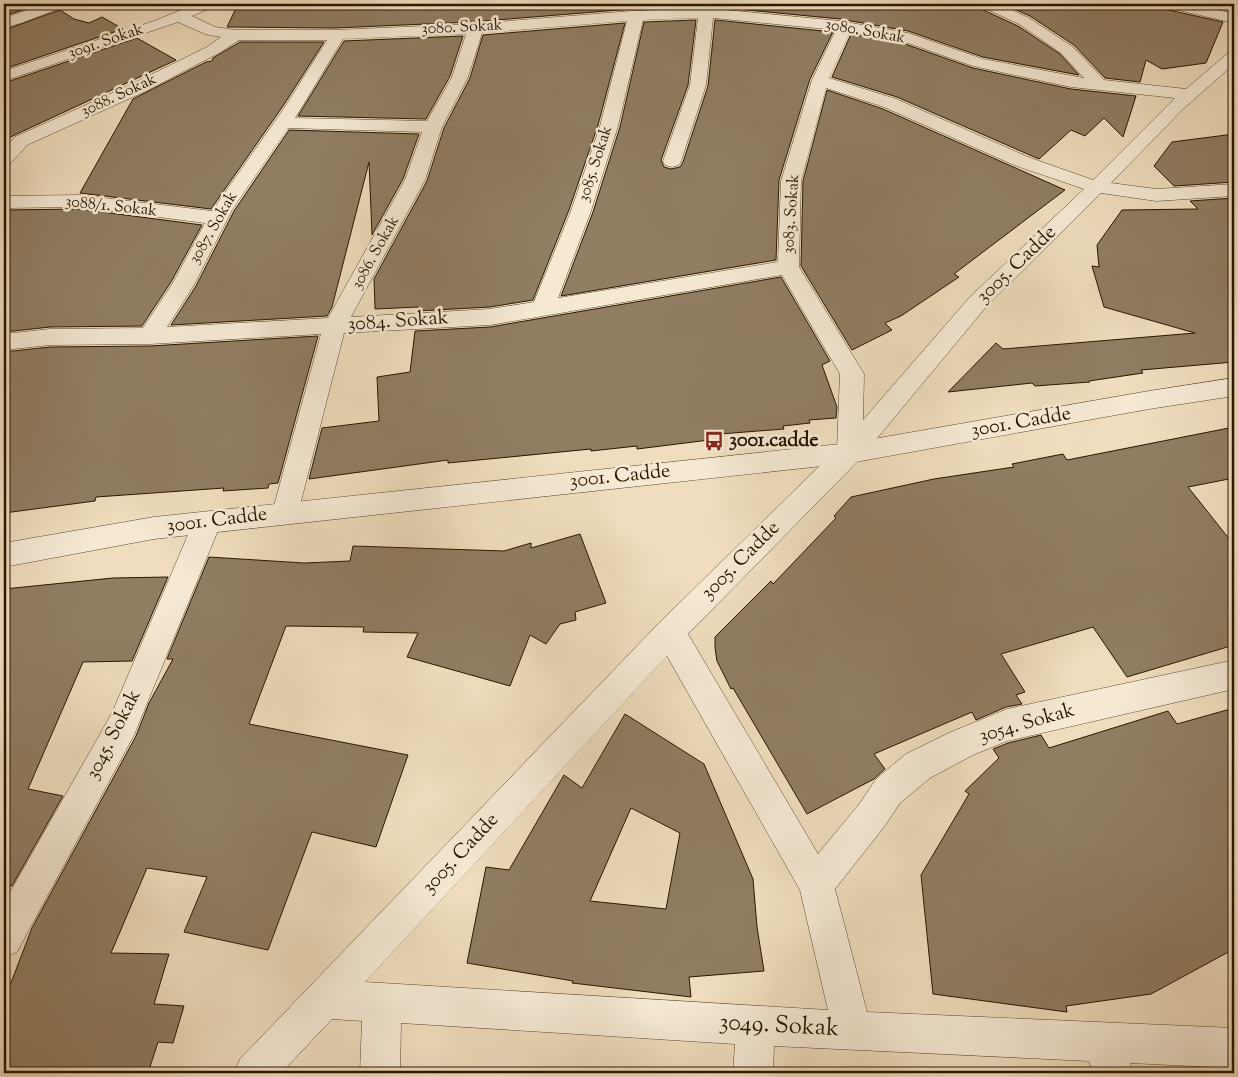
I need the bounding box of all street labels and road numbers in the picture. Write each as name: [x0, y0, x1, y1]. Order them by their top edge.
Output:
street label: 3080. Sokak: [421, 14, 503, 42]
street label: 3080. Sokak: [823, 14, 907, 50]
street label: 3091. Sokak: [65, 18, 147, 66]
street label: 3088. Sokak: [77, 68, 161, 124]
street label: 3085. Sokak: [573, 123, 619, 205]
street label: 3083. Sokak: [778, 173, 806, 255]
street label: 3087. Sokak: [184, 187, 244, 269]
street label: 3088/1. Sokak: [64, 191, 158, 223]
street label: 3086. Sokak: [346, 212, 406, 294]
street label: 3005. Cadde: [970, 219, 1064, 311]
street label: 3084. Sokak: [346, 304, 450, 340]
street label: 3001. Cadde: [969, 400, 1073, 446]
street label: 3001. Cadde: [568, 457, 672, 497]
street label: 3001. Cadde: [165, 500, 269, 542]
street label: 3005. Cadde: [695, 515, 787, 607]
street label: 3045. Sokak: [79, 685, 149, 785]
street label: 3054. Sokak: [976, 696, 1078, 752]
street label: 3005. Cadde: [416, 807, 506, 901]
street label: 3049. Sokak: [718, 1006, 840, 1046]

